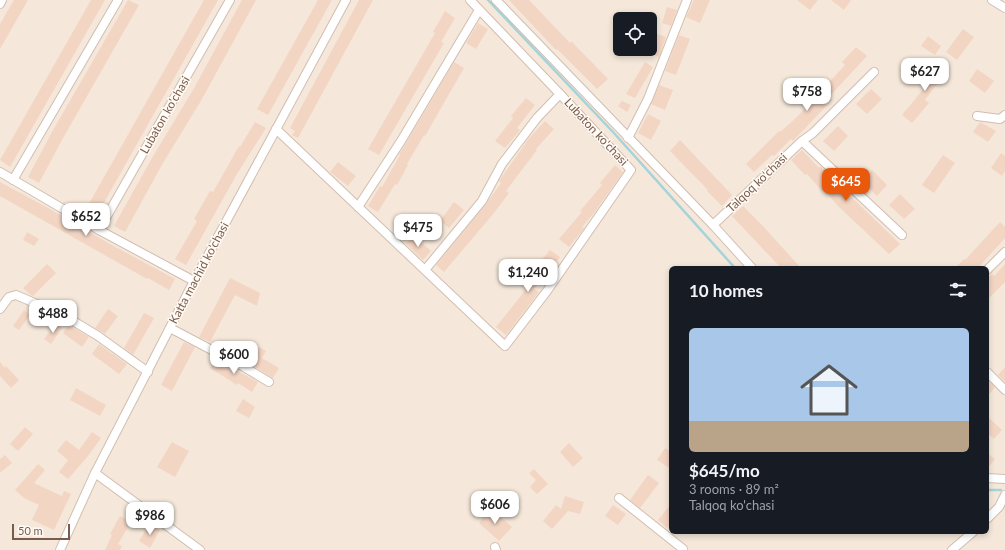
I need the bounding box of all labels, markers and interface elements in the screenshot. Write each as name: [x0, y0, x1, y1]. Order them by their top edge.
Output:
map controls: [613, 12, 657, 56]
button: locate: [613, 12, 657, 56]
pin: $627: [901, 58, 949, 92]
text: $627: [910, 63, 940, 79]
street label: Lubaton ko'chasi: [136, 73, 193, 156]
pin: $758: [783, 78, 831, 112]
text: $758: [792, 83, 822, 99]
street label: Lubaton ko'chasi: [561, 95, 632, 169]
street label: Talqoq ko'chasi: [723, 150, 790, 215]
pin: $645: [822, 168, 870, 202]
text: $645: [831, 173, 861, 189]
pin: $652: [62, 203, 110, 237]
text: $652: [71, 208, 101, 224]
pin: $475: [394, 214, 442, 248]
street label: Katta machid ko'chasi: [165, 219, 232, 326]
text: $475: [403, 219, 433, 235]
pin: $1,240: [495, 259, 561, 293]
text: $1,240: [508, 264, 548, 280]
icon: filters: [947, 279, 969, 301]
text: 10 homes: [689, 280, 763, 301]
pin: $488: [29, 300, 77, 334]
text: $488: [38, 305, 68, 321]
pin: $600: [210, 341, 258, 375]
text: $600: [219, 346, 249, 362]
icon: home: [793, 354, 865, 426]
text: $645/mo: [689, 460, 760, 481]
text: 3 rooms · 89 m²: [689, 481, 779, 497]
pin: $606: [471, 491, 519, 525]
text: $606: [480, 496, 510, 512]
text: Talqoq ko'chasi: [689, 497, 774, 513]
pin: $986: [126, 502, 174, 536]
text: $986: [135, 507, 165, 523]
scale bar: [12, 522, 70, 541]
text: 50 m: [18, 524, 43, 537]

